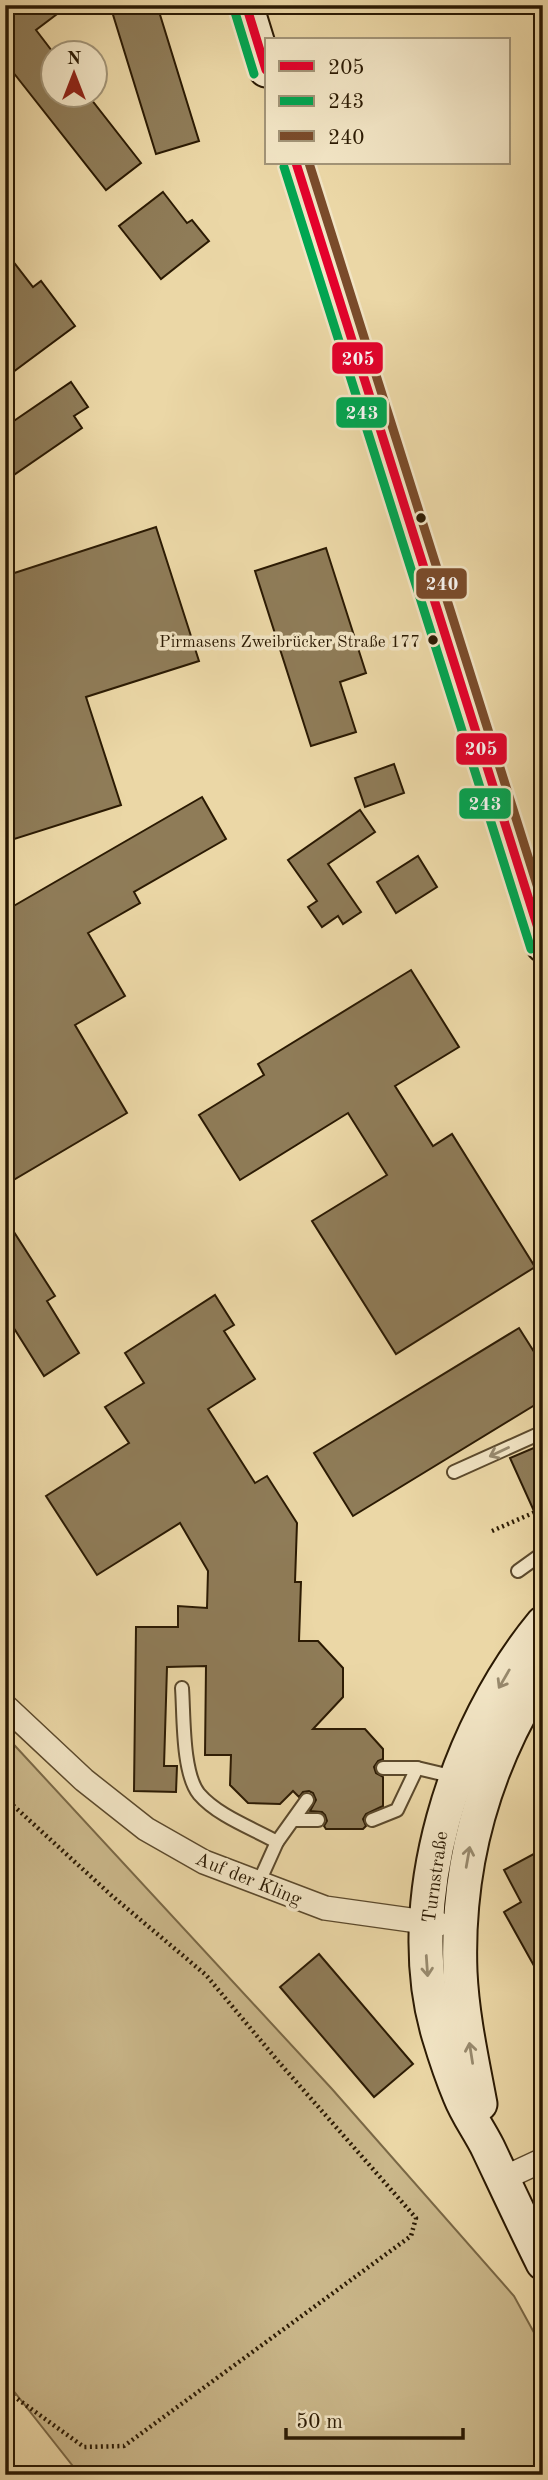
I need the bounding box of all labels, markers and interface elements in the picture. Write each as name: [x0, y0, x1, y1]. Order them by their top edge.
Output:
north arrow: [38, 38, 108, 108]
legend: [265, 38, 510, 164]
text: N: [67, 50, 82, 69]
text: 205: [328, 58, 365, 79]
text: 243: [328, 92, 365, 113]
text: 240: [328, 128, 365, 149]
line badge: 205: [331, 341, 384, 375]
text: 205: [341, 351, 375, 370]
line badge: 243: [335, 396, 388, 429]
text: 243: [345, 405, 379, 424]
unlabelled marker: [414, 511, 428, 525]
line badge: 240: [415, 567, 468, 600]
text: 240: [425, 576, 459, 595]
marker: Pirmasens Zweibrücker Straße 177: [426, 633, 440, 647]
place label: Pirmasens Zweibrücker Straße 177: [159, 634, 420, 651]
line badge: 205: [455, 732, 508, 766]
text: 205: [464, 741, 498, 760]
line badge: 243: [458, 787, 512, 820]
text: 243: [468, 796, 502, 815]
one-way arrow: [488, 1446, 510, 1459]
one-way arrow: [497, 1669, 511, 1689]
street label: Turnstraße: [421, 1830, 452, 1925]
one-way arrow: [462, 1847, 475, 1869]
street label: Auf der Kling: [192, 1850, 305, 1911]
one-way arrow: [421, 1954, 434, 1977]
one-way arrow: [464, 2042, 477, 2065]
scale bar: [286, 2396, 462, 2440]
text: 50 m: [296, 2412, 343, 2433]

